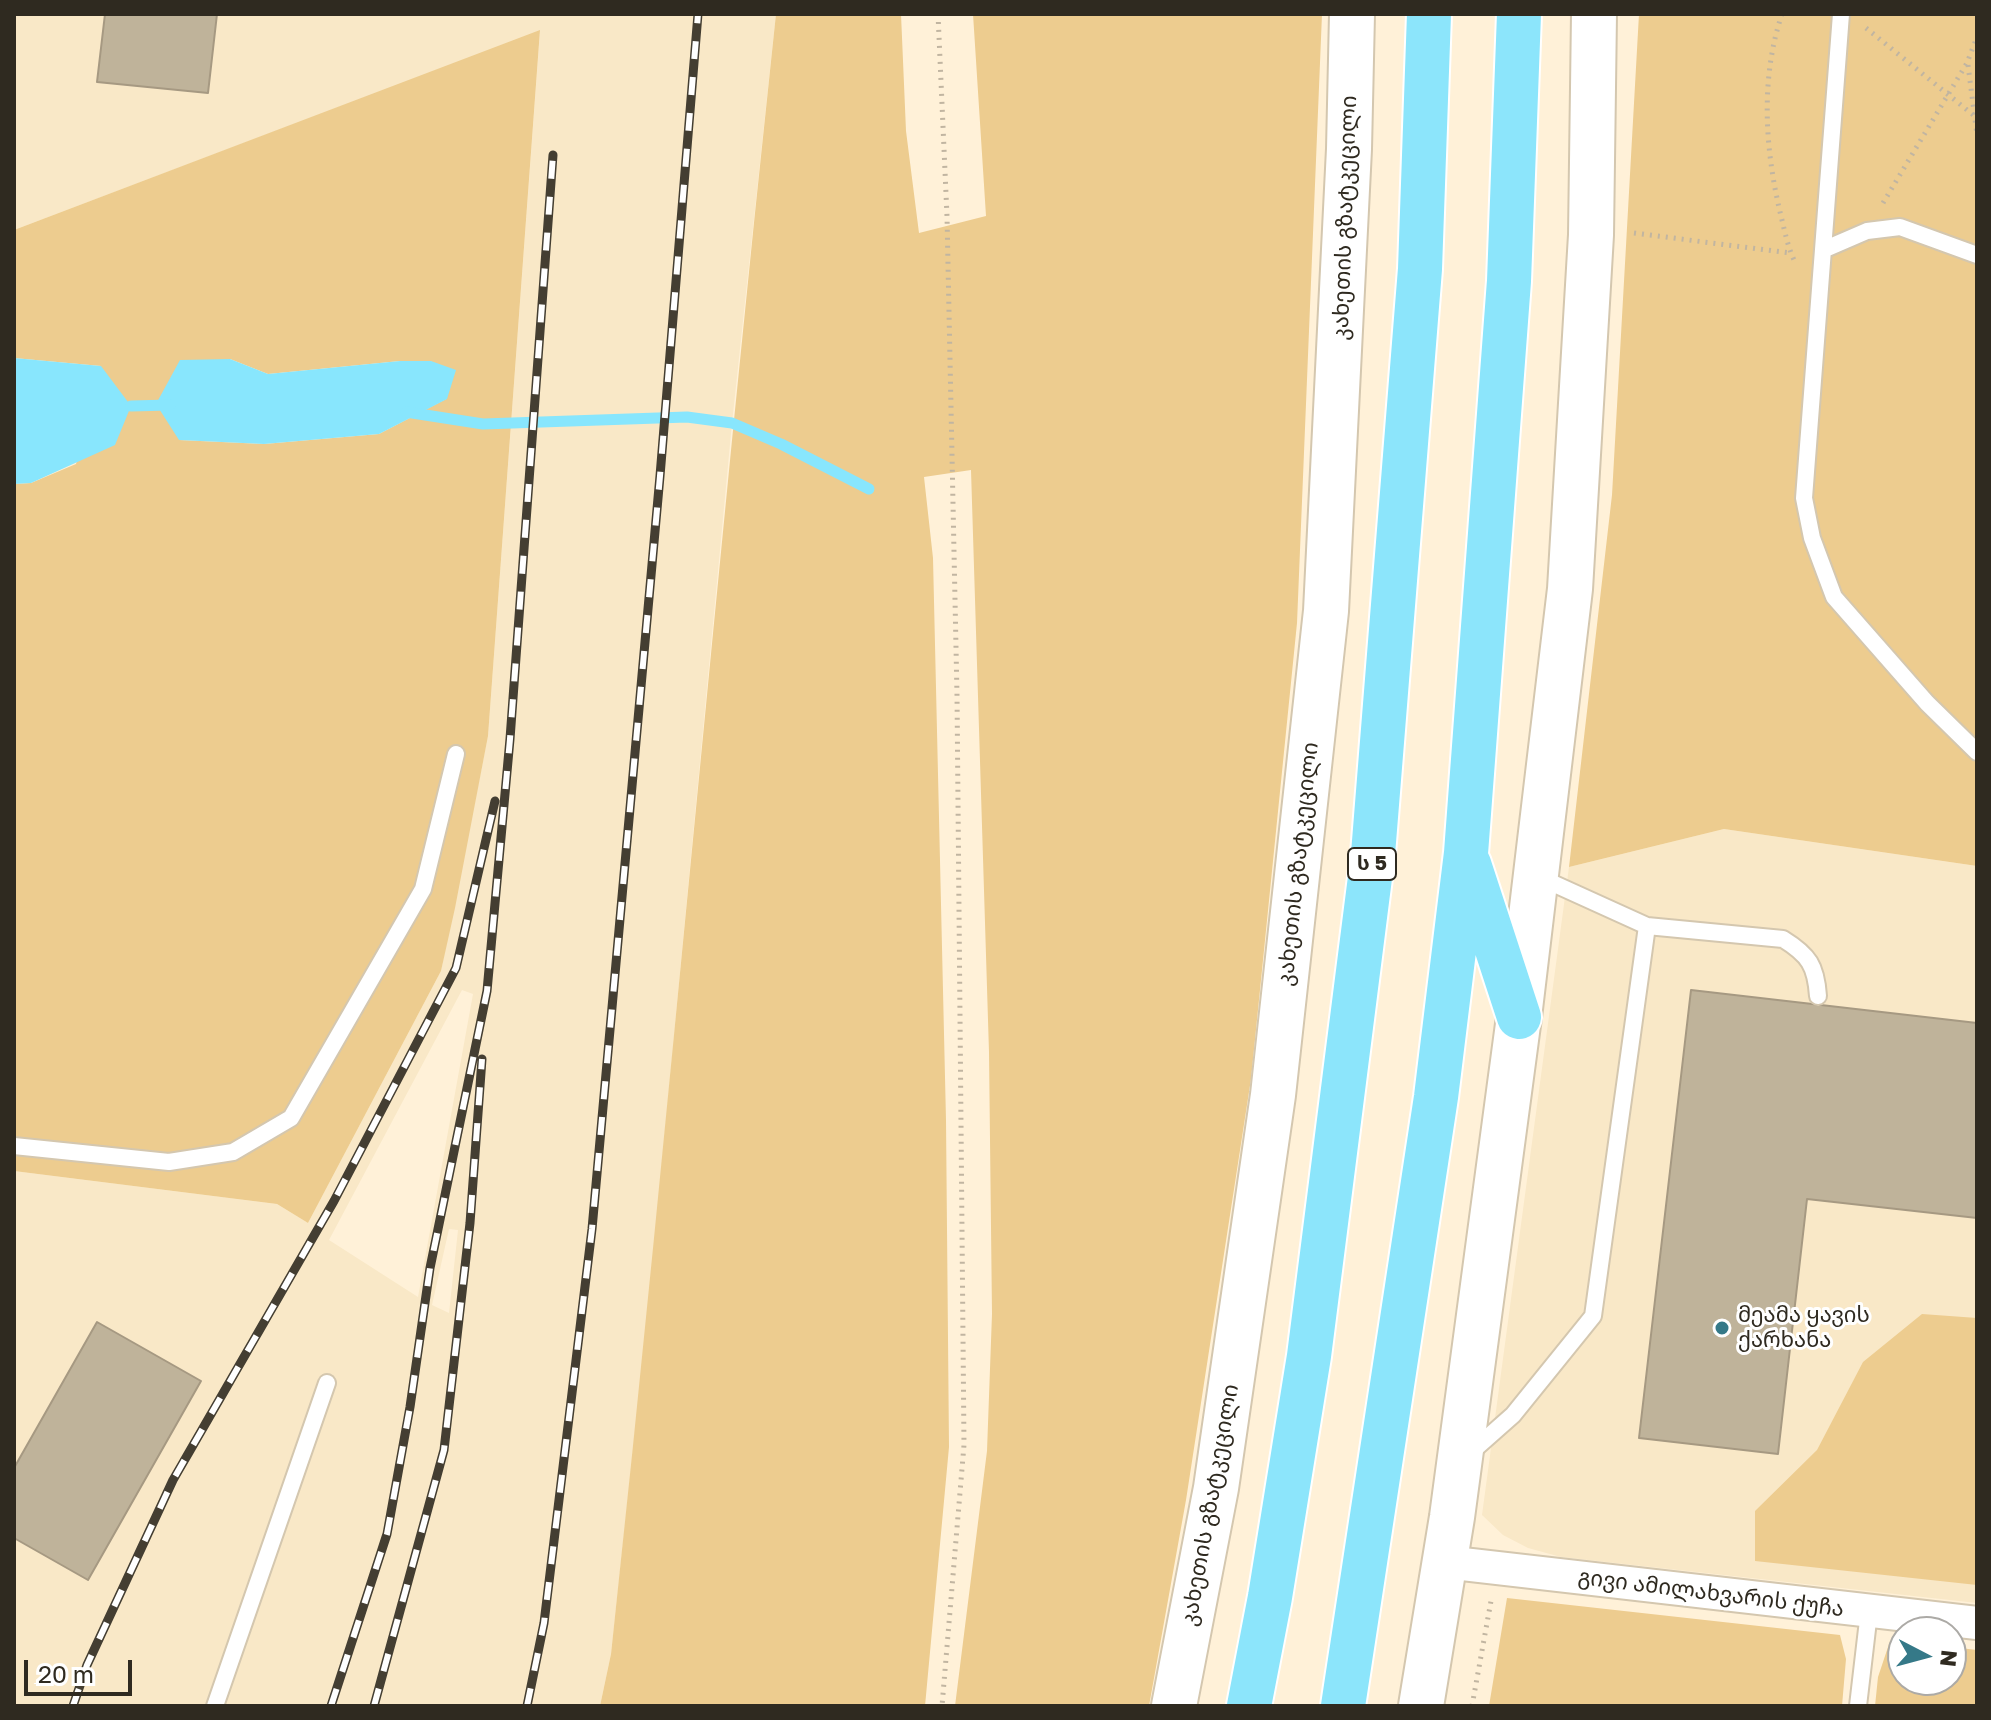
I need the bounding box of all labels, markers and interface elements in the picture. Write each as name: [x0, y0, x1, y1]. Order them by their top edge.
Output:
street label: კახეთის გზატკეცილი: [1328, 95, 1362, 341]
street label: კახეთის გზატკეცილი: [1272, 741, 1324, 987]
road number: ს 5: [1348, 848, 1396, 880]
place label: მეამა ყავის ქარხანა: [1738, 1302, 1870, 1354]
marker: მეამა ყავის ქარხანა: [1713, 1319, 1731, 1337]
street label: კახეთის გზატკეცილი: [1176, 1382, 1244, 1628]
street label: გივი ამილახვარის ქუჩა: [1576, 1564, 1846, 1622]
north arrow: [1887, 1616, 1967, 1696]
scale bar: [28, 1644, 136, 1694]
text: N: [1935, 1649, 1964, 1668]
text: 20 m: [38, 1659, 94, 1688]

